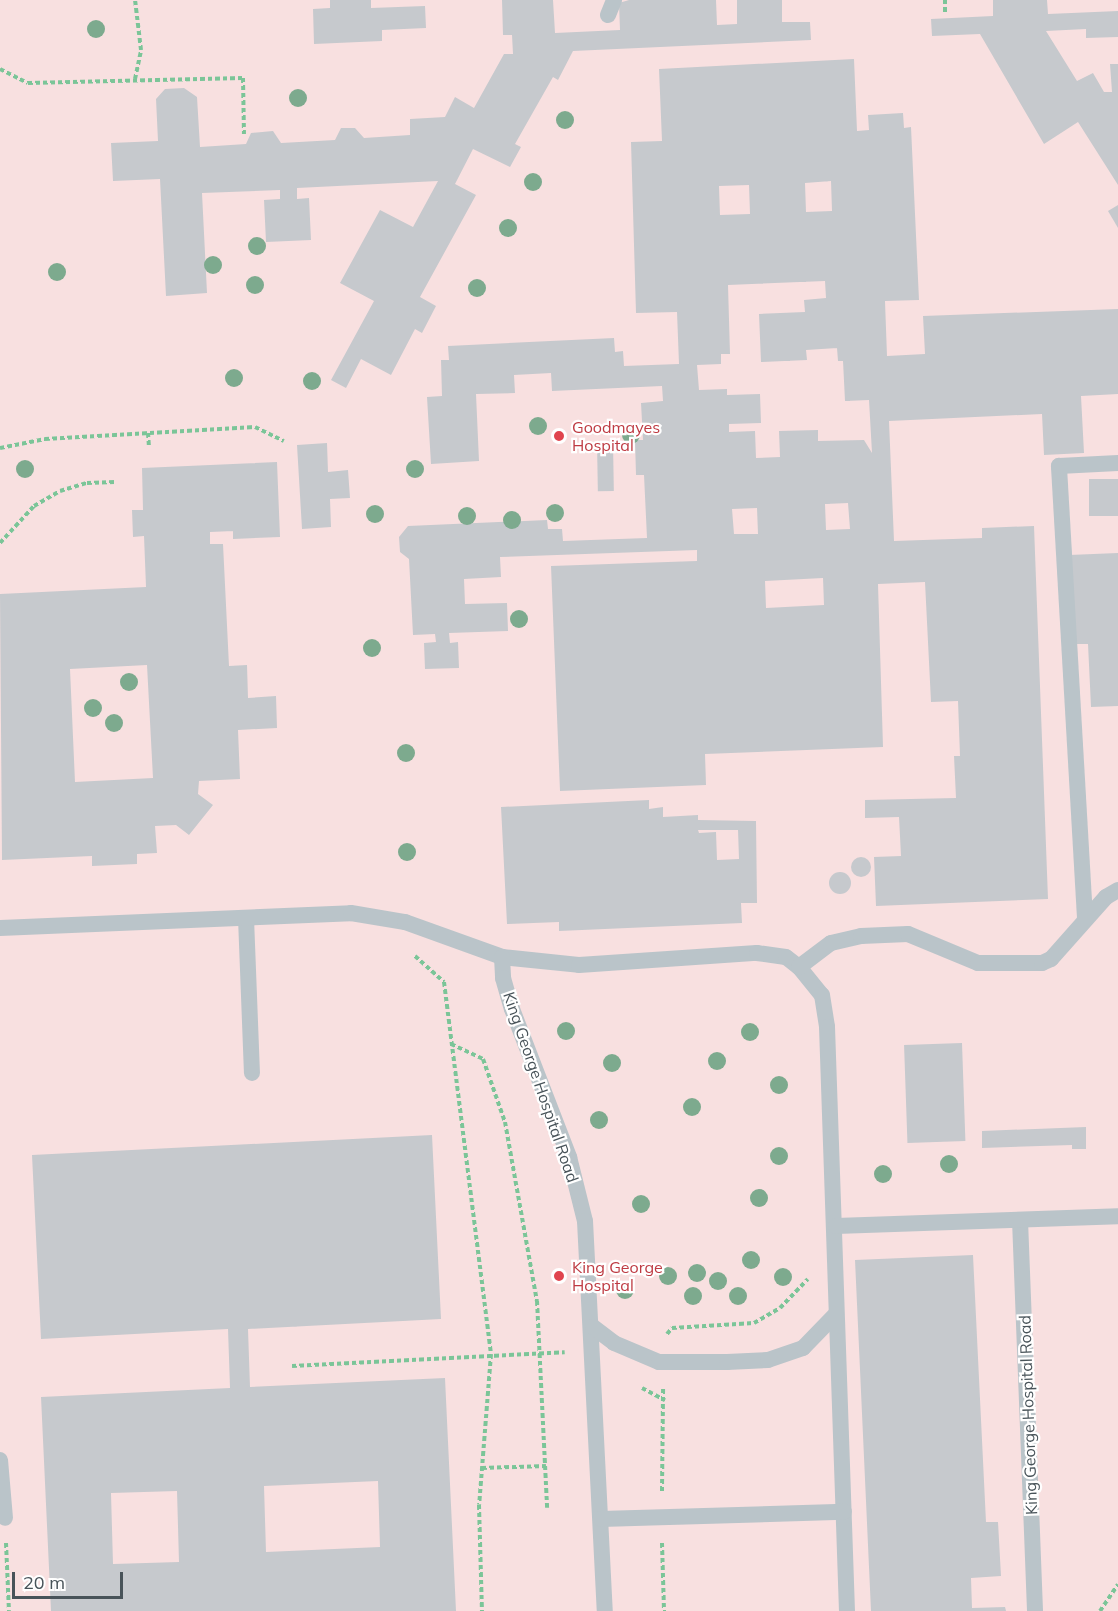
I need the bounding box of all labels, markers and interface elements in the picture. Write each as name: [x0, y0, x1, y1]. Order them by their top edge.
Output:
place label: Goodmayes Hospital: [572, 417, 660, 455]
marker: Goodmayes Hospital: [550, 427, 568, 445]
street label: King George Hospital Road: [499, 989, 583, 1185]
place label: King George Hospital: [572, 1257, 663, 1295]
marker: King George Hospital: [550, 1267, 568, 1285]
street label: King George Hospital Road: [1015, 1315, 1041, 1515]
scale bar: [15, 1560, 126, 1598]
text: 20 m: [23, 1571, 65, 1594]

